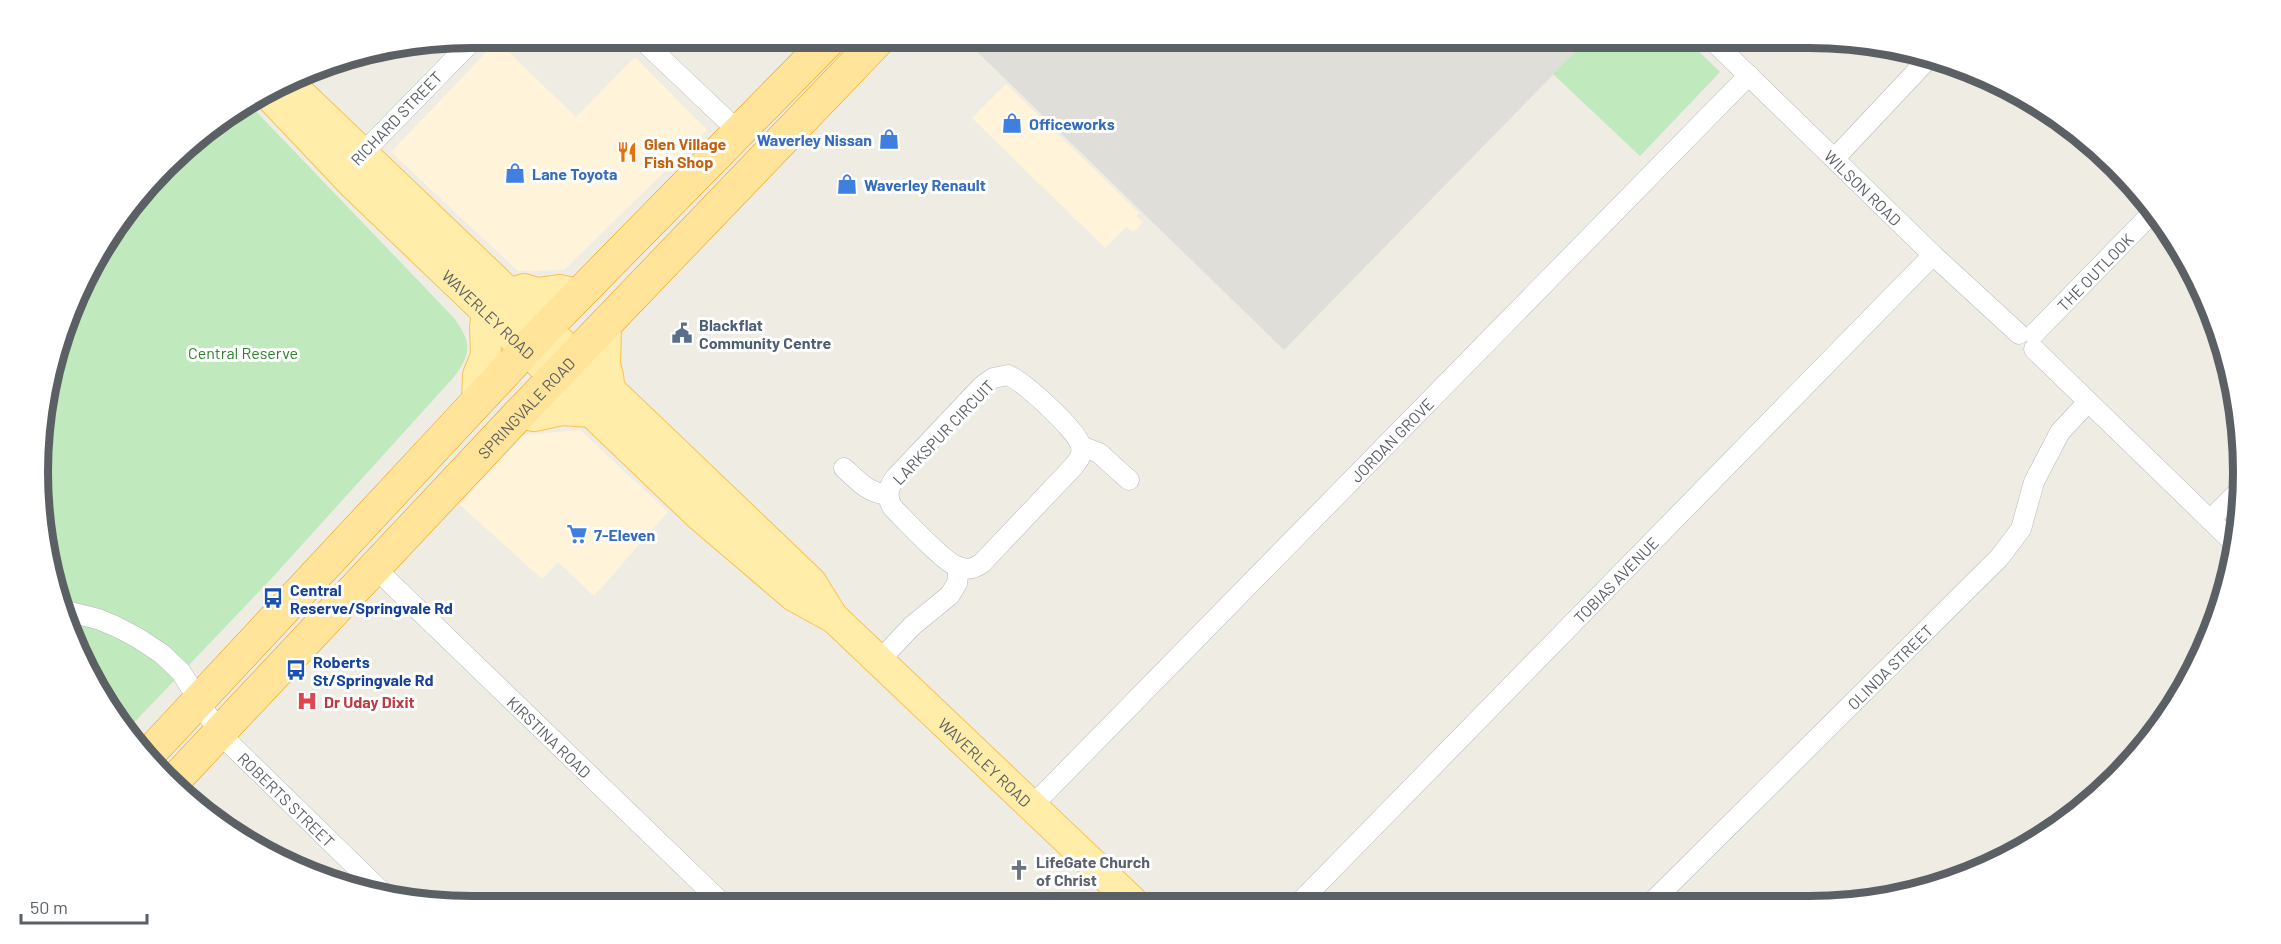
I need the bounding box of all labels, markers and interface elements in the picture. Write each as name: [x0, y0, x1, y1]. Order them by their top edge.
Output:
street label: RICHARD STREET: [346, 67, 446, 169]
shop icon: Officeworks: [1000, 111, 1024, 135]
place label: Officeworks: [1029, 114, 1115, 133]
shop icon: Waverley Nissan: [877, 127, 901, 151]
place label: Waverley Nissan: [757, 130, 872, 149]
place label: Glen Village Fish Shop: [644, 134, 727, 171]
restaurant icon: Glen Village Fish Shop: [615, 140, 639, 164]
street label: WILSON ROAD: [1821, 146, 1906, 229]
shop icon: Lane Toyota: [503, 161, 527, 185]
place label: Lane Toyota: [532, 164, 617, 183]
shop icon: Waverley Renault: [835, 172, 859, 196]
place label: Waverley Renault: [864, 175, 986, 194]
street label: THE OUTLOOK: [2053, 229, 2137, 314]
street label: WAVERLEY ROAD: [439, 265, 539, 362]
place label: Blackflat Community Centre: [699, 315, 831, 352]
public building icon: Blackflat Community Centre: [670, 321, 694, 345]
park label: Central Reserve: [188, 343, 298, 362]
street label: SPRINGVALE ROAD: [473, 353, 578, 462]
street label: LARKSPUR CIRCUIT: [888, 376, 998, 488]
street label: JORDAN GROVE: [1346, 393, 1437, 486]
supermarket icon: 7-Eleven: [565, 522, 589, 546]
place label: 7-Eleven: [594, 525, 655, 544]
street label: TOBIAS AVENUE: [1569, 532, 1662, 626]
place label: Central Reserve/Springvale Rd: [290, 580, 453, 617]
bus stop icon: Central Reserve/Springvale Rd: [261, 586, 285, 610]
street label: OLINDA STREET: [1843, 620, 1936, 713]
place label: Roberts St/Springvale Rd: [313, 652, 434, 689]
bus stop icon: Roberts St/Springvale Rd: [284, 658, 308, 682]
hospital icon: Dr Uday Dixit: [295, 689, 319, 713]
place label: Dr Uday Dixit: [324, 692, 415, 711]
street label: KIRSTINA ROAD: [504, 692, 595, 781]
street label: WAVERLEY ROAD: [935, 713, 1036, 810]
street label: ROBERTS STREET: [235, 748, 339, 850]
place label: LifeGate Church of Christ: [1036, 852, 1150, 889]
church icon: LifeGate Church of Christ: [1007, 858, 1031, 882]
scale bar: [21, 887, 147, 925]
text: 50 m: [30, 896, 68, 918]

